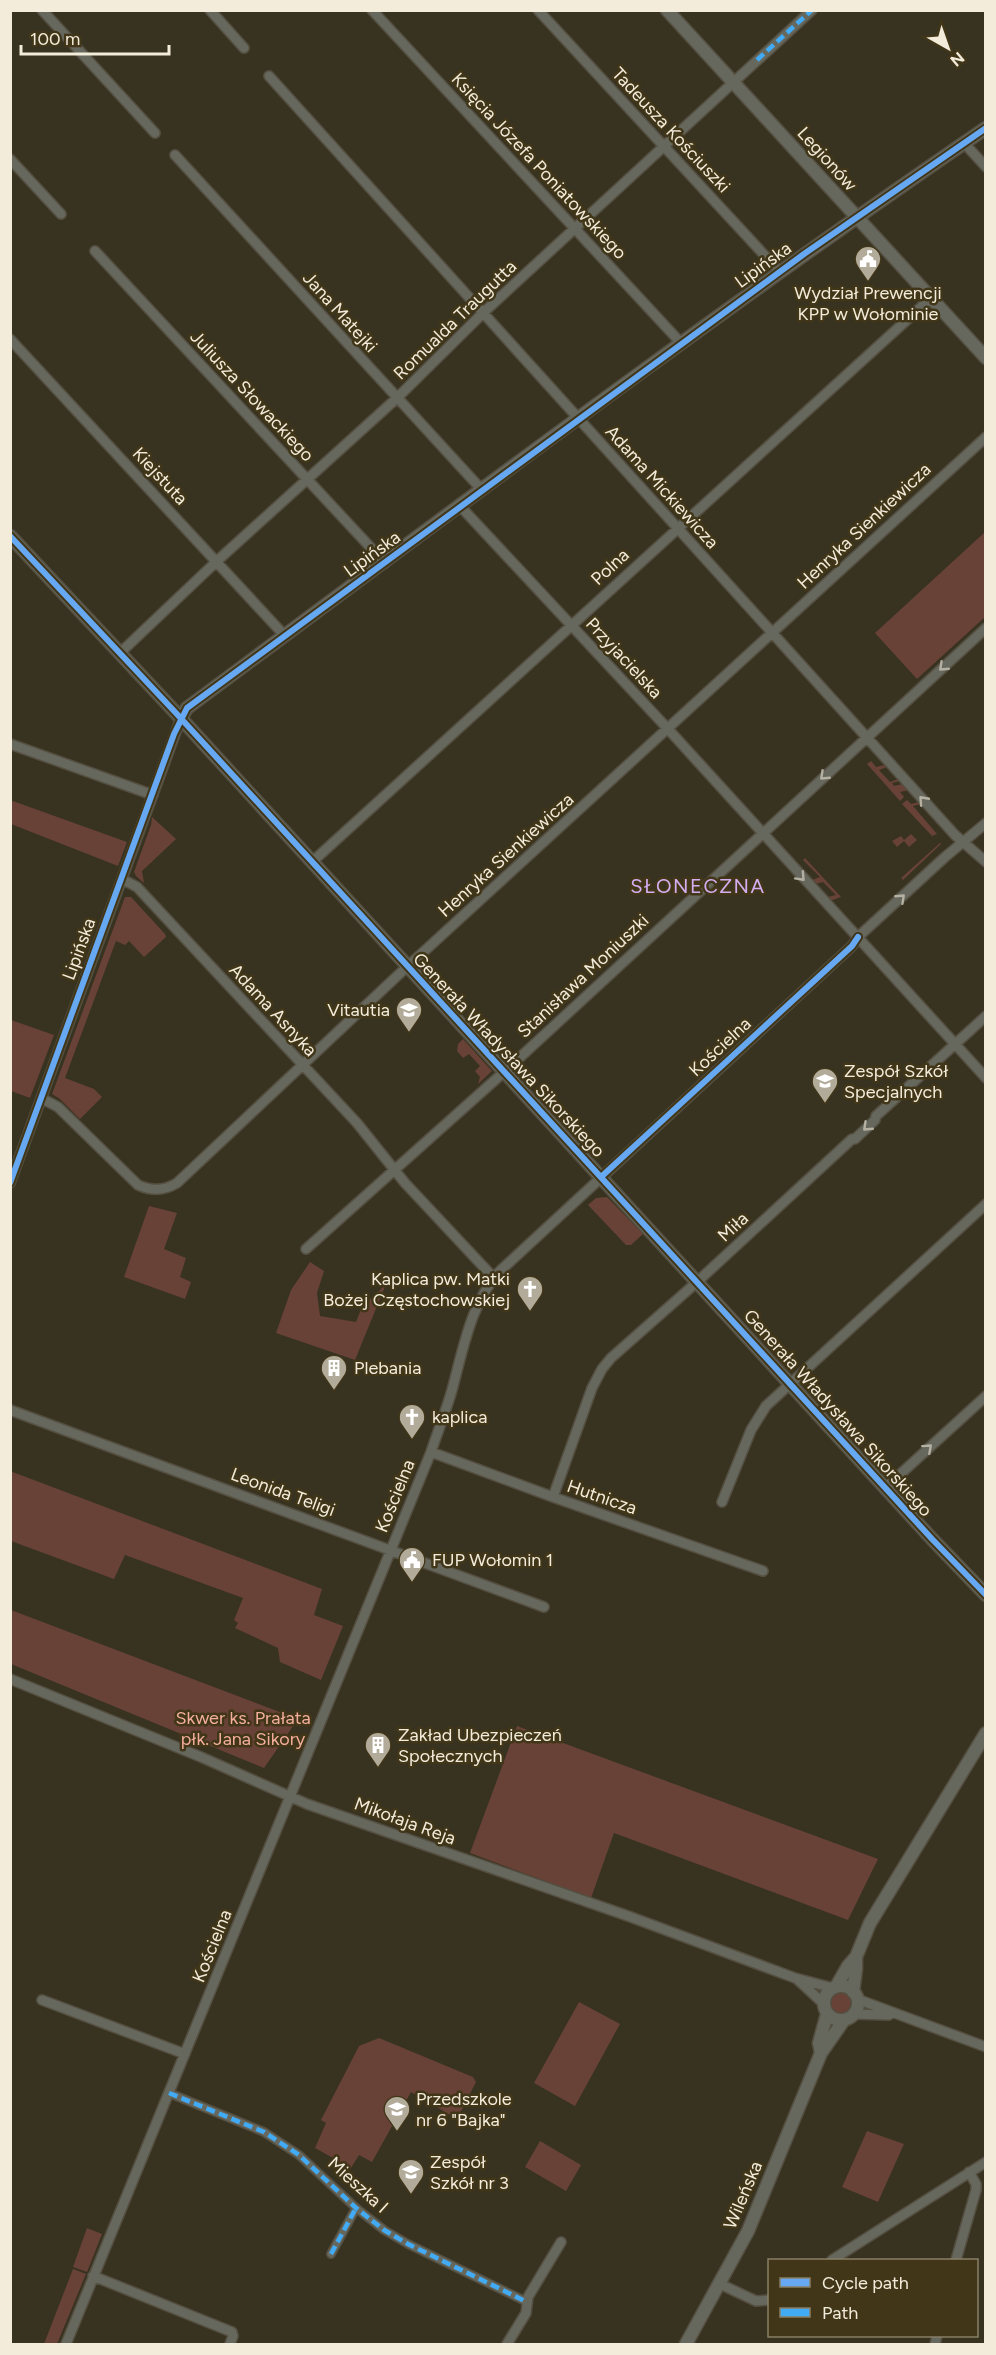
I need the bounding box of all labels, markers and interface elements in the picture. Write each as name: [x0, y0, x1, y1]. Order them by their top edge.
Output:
scale bar: [21, 18, 170, 56]
north arrow: [918, 18, 978, 78]
text: 100 m: [30, 28, 80, 50]
text: N: [946, 48, 968, 70]
street label: Tadeusza Kościuszki: [607, 63, 735, 197]
street label: Księcia Józefa Poniatowskiego: [447, 68, 631, 264]
street label: Legionów: [792, 122, 862, 196]
street label: Lipińska: [730, 237, 796, 293]
public building icon: Wydział Prewencji KPP w Wołominie: [853, 244, 883, 282]
street label: Romualda Traugutta: [389, 256, 521, 384]
street label: Jana Matejki: [298, 267, 382, 357]
place label: Wydział Prewencji KPP w Wołominie: [794, 282, 942, 325]
street label: Juliusza Słowackiego: [186, 326, 318, 466]
street label: Adama Mickiewicza: [601, 421, 723, 553]
street label: Kiejstuta: [128, 443, 192, 509]
street label: Henryka Sienkiewicza: [793, 458, 935, 594]
street label: Lipińska: [339, 526, 405, 582]
street label: Polna: [586, 544, 634, 590]
street label: Przyjacielska: [581, 613, 667, 703]
one-way arrow: [939, 660, 949, 671]
one-way arrow: [820, 769, 831, 780]
street label: Henryka Sienkiewicza: [434, 788, 578, 922]
one-way arrow: [919, 796, 930, 806]
one-way arrow: [794, 870, 805, 880]
district label: SŁONECZNA: [630, 874, 766, 898]
one-way arrow: [894, 894, 905, 905]
street label: Stanisława Moniuszki: [513, 910, 653, 1042]
street label: Lipińska: [58, 915, 100, 983]
street label: Generała Władysława Sikorskiego: [408, 948, 610, 1162]
street label: Adama Asnyka: [225, 959, 321, 1061]
school or university icon: Vitautia: [394, 995, 424, 1033]
place label: Vitautia: [327, 999, 390, 1021]
street label: Kościelna: [684, 1013, 756, 1081]
place label: Zespół Szkół Specjalnych: [844, 1060, 948, 1103]
school or university icon: Zespół Szkół Specjalnych: [810, 1066, 840, 1104]
one-way arrow: [863, 1120, 874, 1131]
street label: Miła: [713, 1207, 753, 1247]
place label: Kaplica pw. Matki Bożej Częstochowskiej: [323, 1268, 510, 1311]
church icon: Kaplica pw. Matki Bożej Częstochowskiej: [515, 1274, 545, 1312]
street label: Generała Władysława Sikorskiego: [739, 1305, 937, 1521]
building icon: Plebania: [319, 1353, 349, 1391]
place label: Plebania: [354, 1357, 421, 1379]
church icon: kaplica: [397, 1402, 427, 1440]
place label: kaplica: [432, 1406, 487, 1428]
one-way arrow: [921, 1444, 932, 1455]
street label: Kościelna: [370, 1456, 420, 1536]
street label: Leonida Teligi: [228, 1463, 338, 1521]
street label: Hutnicza: [564, 1475, 640, 1519]
public building icon: FUP Wołomin 1: [397, 1545, 427, 1583]
place label: FUP Wołomin 1: [432, 1549, 553, 1571]
park label: Skwer ks. Prałata płk. Jana Sikory: [175, 1707, 311, 1750]
place label: Zakład Ubezpieczeń Społecznych: [398, 1724, 562, 1767]
building icon: Zakład Ubezpieczeń Społecznych: [363, 1730, 393, 1768]
street label: Mikołaja Reja: [351, 1792, 459, 1850]
street label: Kościelna: [187, 1906, 237, 1986]
place label: Przedszkole nr 6 "Bajka": [416, 2088, 512, 2131]
school or university icon: Przedszkole nr 6 "Bajka": [382, 2094, 412, 2132]
place label: Zespół Szkół nr 3: [430, 2151, 509, 2194]
street label: Mieszka I: [323, 2152, 393, 2218]
school or university icon: Zespół Szkół nr 3: [396, 2157, 426, 2195]
street label: Wileńska: [719, 2158, 767, 2232]
legend: [768, 2259, 978, 2337]
text: Cycle path: [822, 2272, 909, 2294]
text: Path: [822, 2302, 858, 2324]

